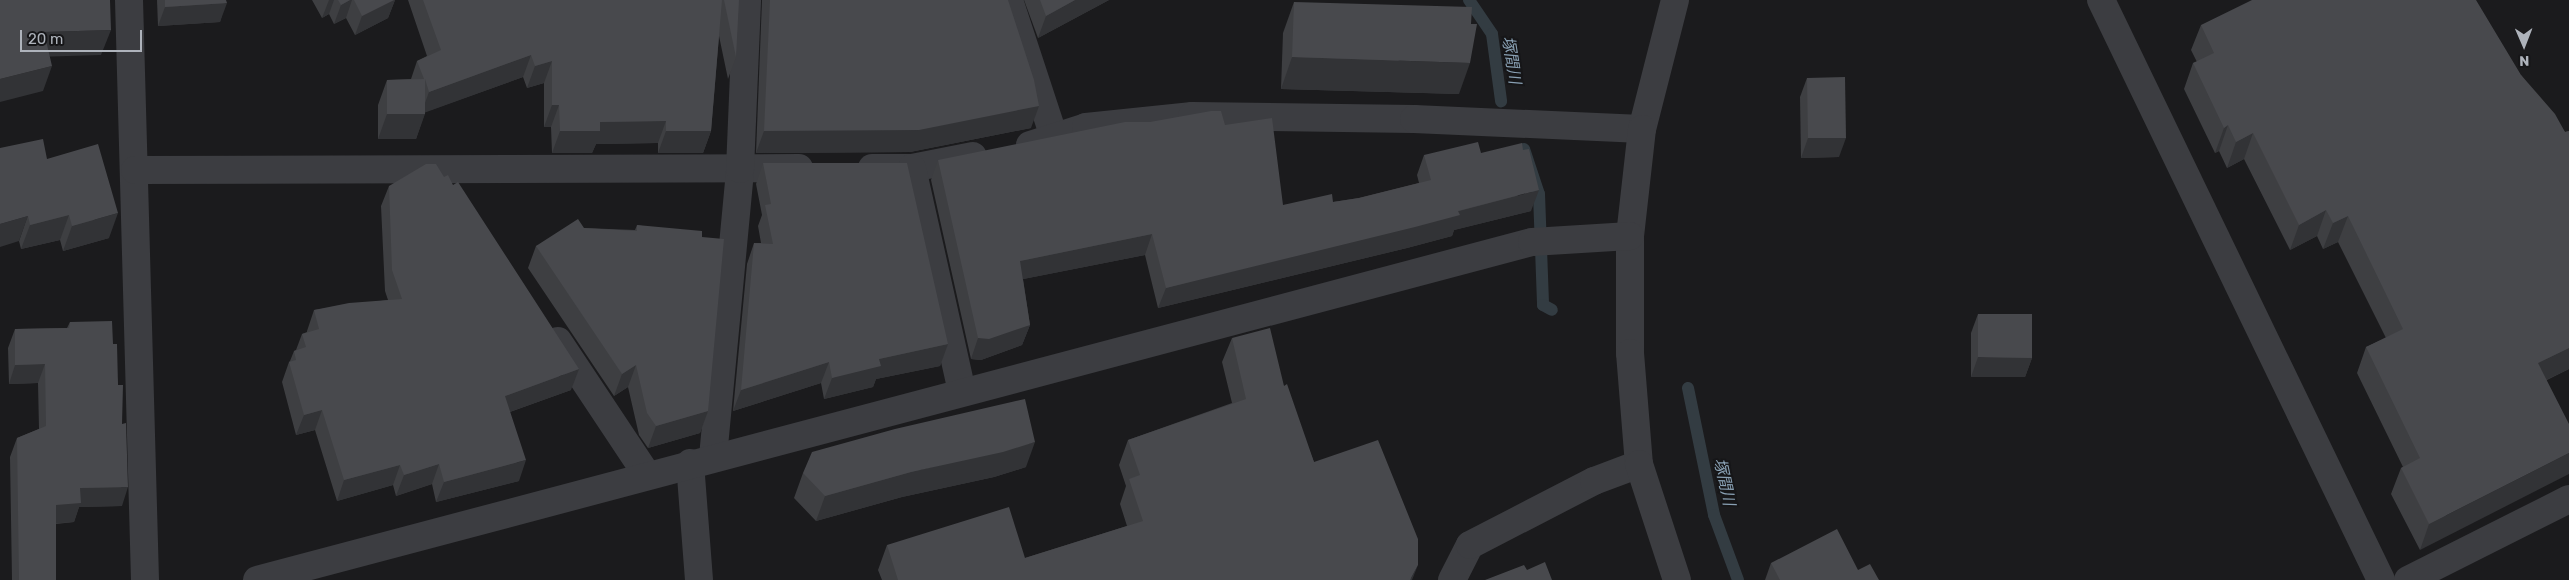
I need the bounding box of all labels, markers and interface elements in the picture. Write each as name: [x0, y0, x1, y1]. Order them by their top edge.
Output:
scale bar: [22, 20, 145, 52]
north arrow: [2499, 20, 2549, 70]
text: 20 m: [28, 30, 63, 48]
water label: 塚間川: [1498, 35, 1524, 85]
text: N: [2519, 52, 2529, 69]
water label: 塚間川: [1710, 457, 1738, 507]

